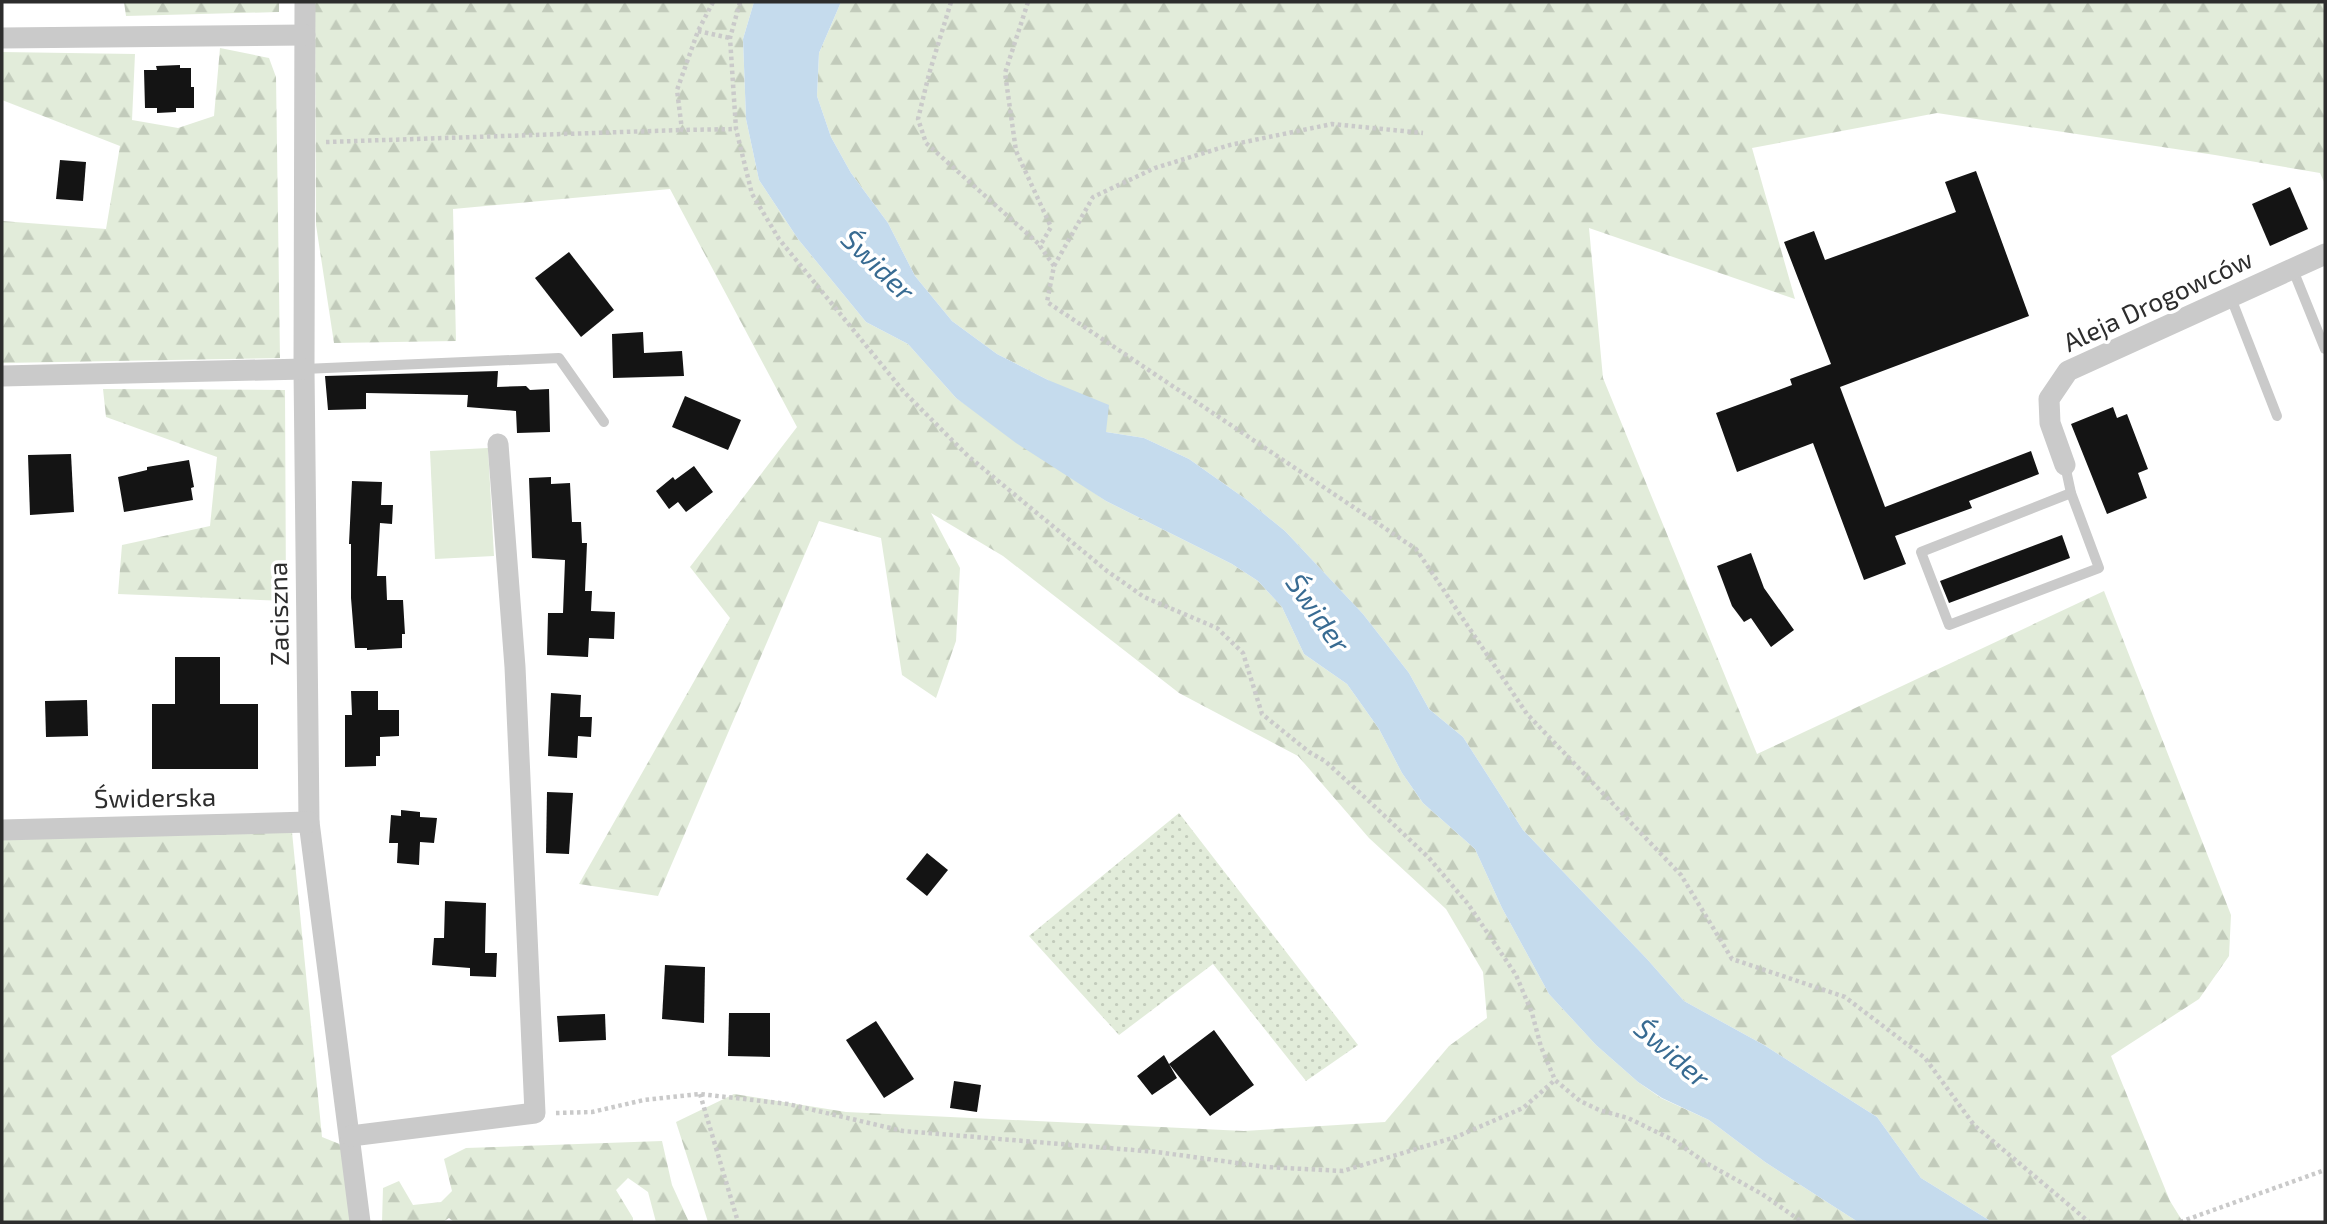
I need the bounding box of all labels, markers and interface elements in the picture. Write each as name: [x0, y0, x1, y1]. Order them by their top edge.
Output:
water label: Świder: [835, 221, 923, 308]
street label: Aleja Drogowców: [2058, 242, 2257, 357]
street label: Zaciszna: [261, 562, 294, 666]
water label: Świder: [1280, 566, 1359, 659]
street label: Świderska: [94, 780, 216, 813]
water label: Świder: [1628, 1010, 1718, 1095]

